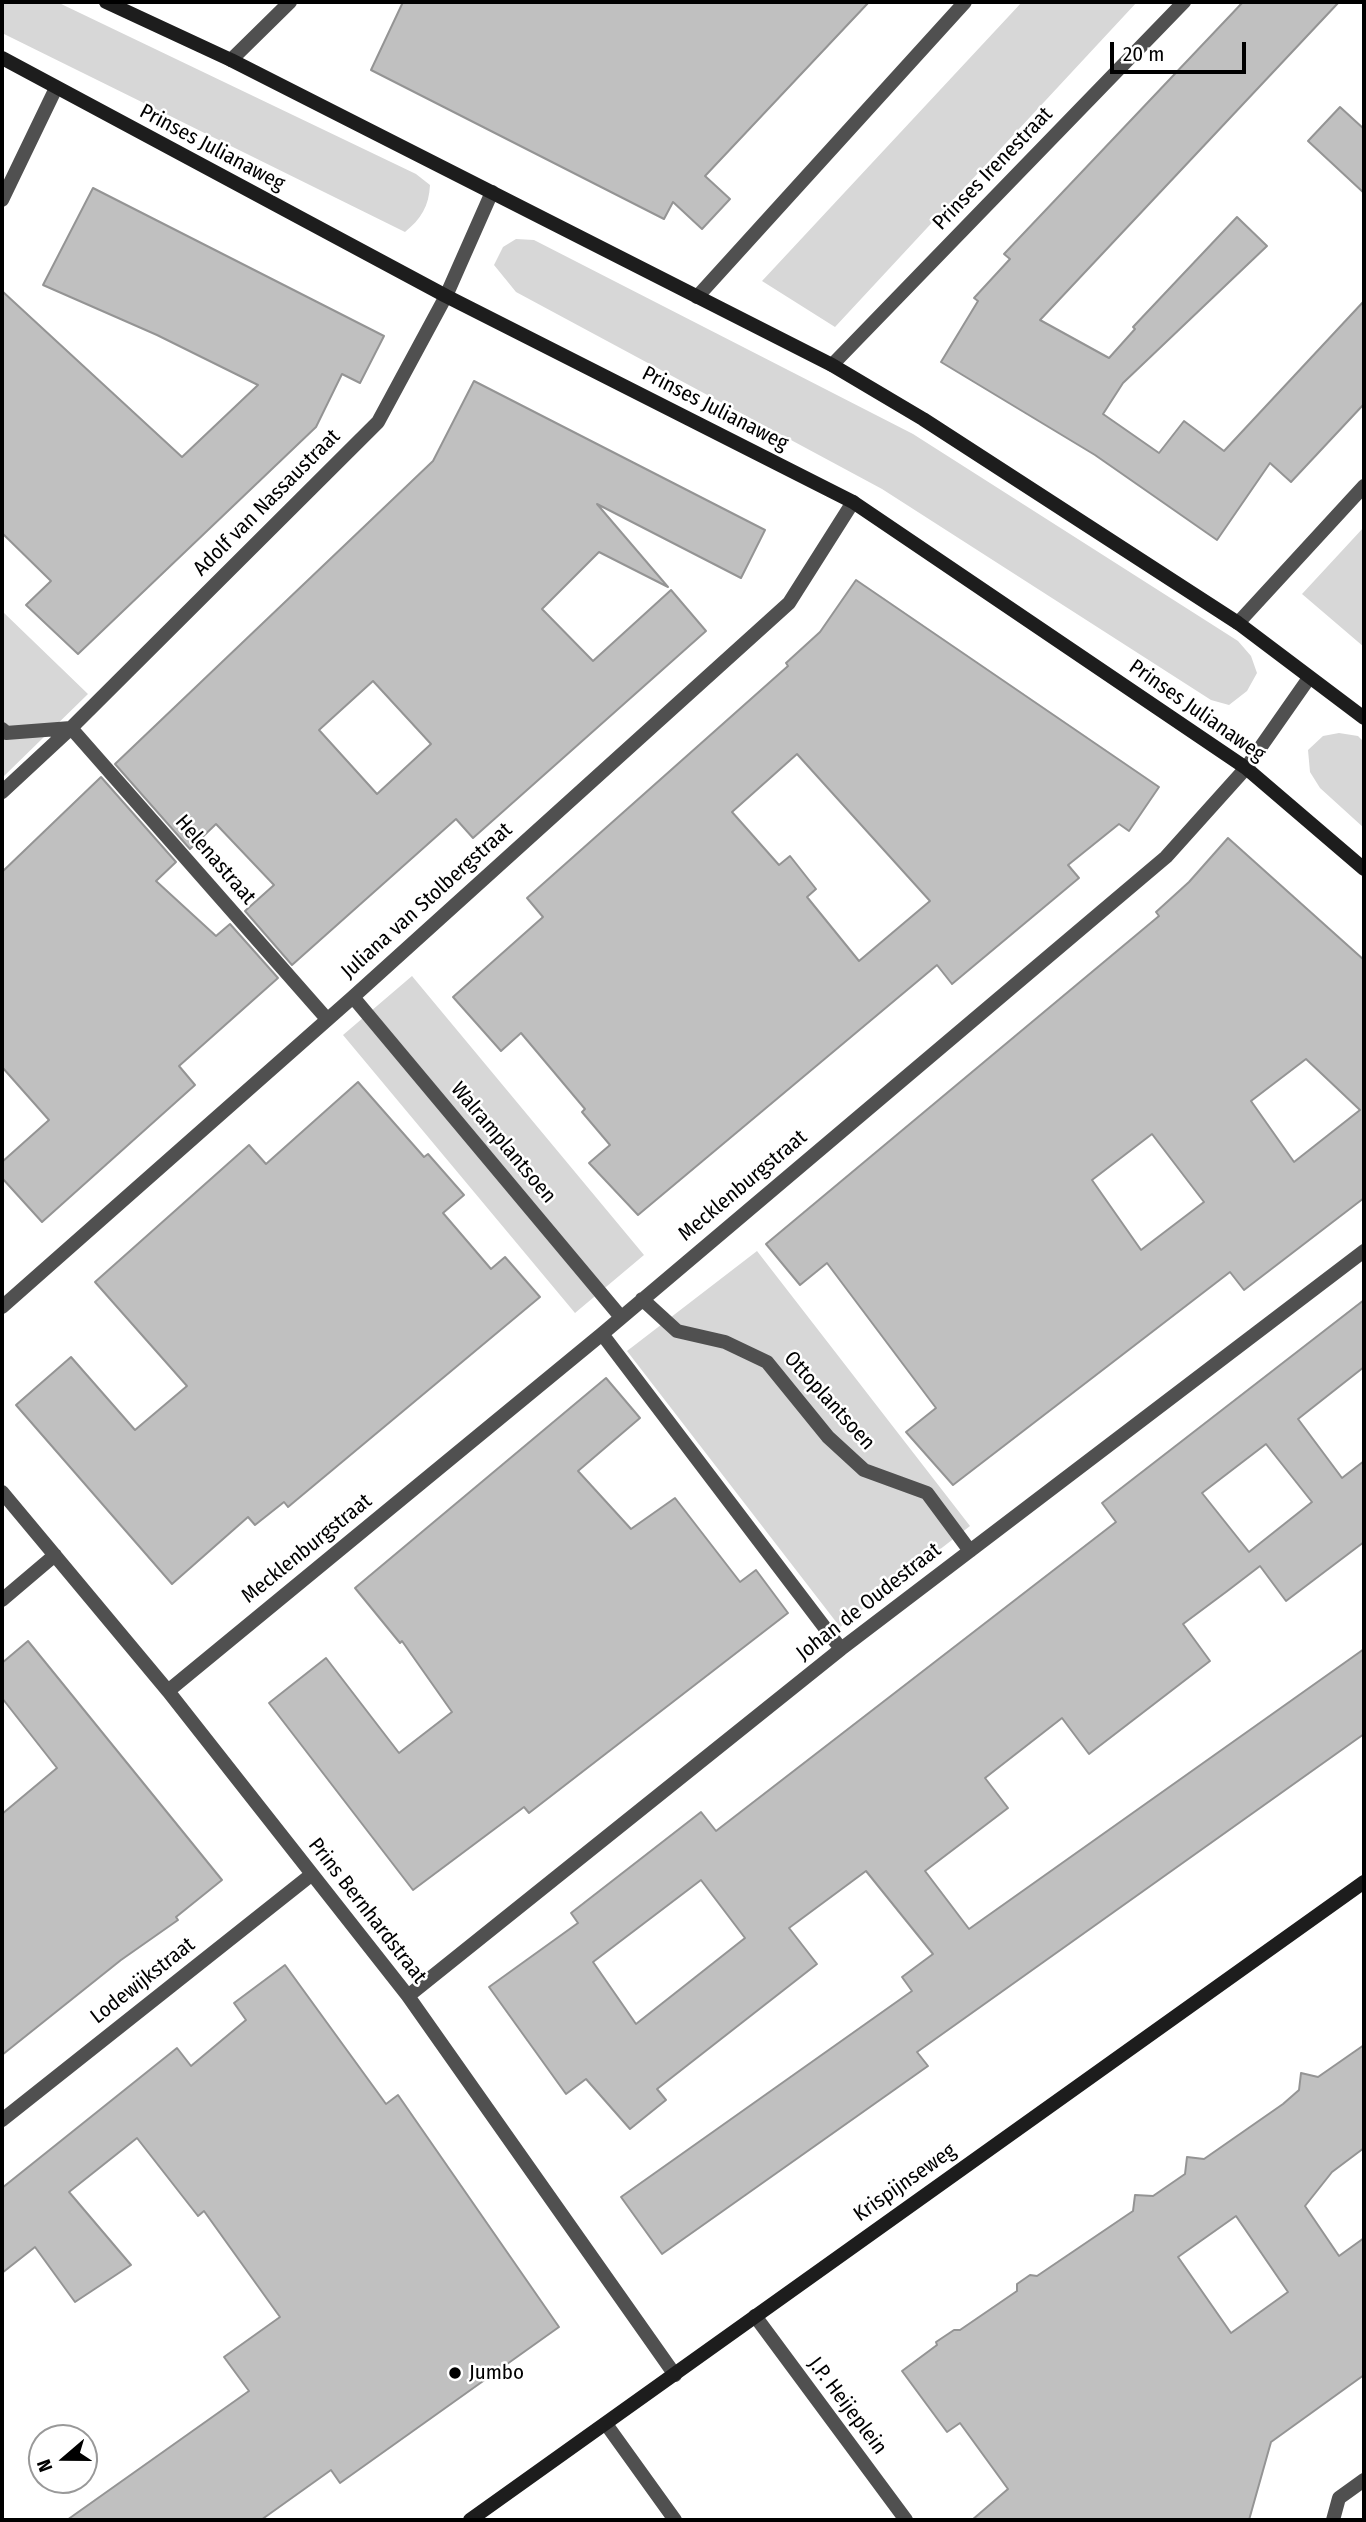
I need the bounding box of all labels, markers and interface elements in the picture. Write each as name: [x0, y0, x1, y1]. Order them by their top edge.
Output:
scale bar: [1114, 28, 1250, 72]
text: 20 m: [1123, 41, 1164, 67]
street label: Prinses Julianaweg: [135, 99, 289, 197]
street label: Prinses Irenestraat: [928, 102, 1058, 236]
street label: Prinses Julianaweg: [638, 361, 792, 457]
street label: Adolf van Nassaustraat: [188, 424, 346, 582]
street label: Prinses Julianaweg: [1124, 655, 1270, 767]
street label: Helenastraat: [169, 810, 261, 910]
street label: Juliana van Stolbergstraat: [336, 818, 518, 984]
street label: Walramplantsoen: [445, 1077, 561, 1209]
street label: Mecklenburgstraat: [674, 1125, 812, 1247]
street label: Ottoplantsoen: [778, 1347, 880, 1455]
street label: Mecklenburgstraat: [237, 1489, 377, 1609]
street label: Johan de Oudestraat: [792, 1538, 946, 1666]
street label: Prins Bernhardstraat: [302, 1833, 432, 1989]
street label: Lodewijkstraat: [86, 1932, 200, 2030]
street label: Krispijnseweg: [849, 2139, 961, 2227]
street label: J.P. Heijeplein: [802, 2352, 892, 2460]
place label: Jumbo: [469, 2360, 524, 2386]
marker: Jumbo: [447, 2365, 463, 2381]
north arrow: [28, 2424, 98, 2494]
text: N: [32, 2456, 57, 2475]

